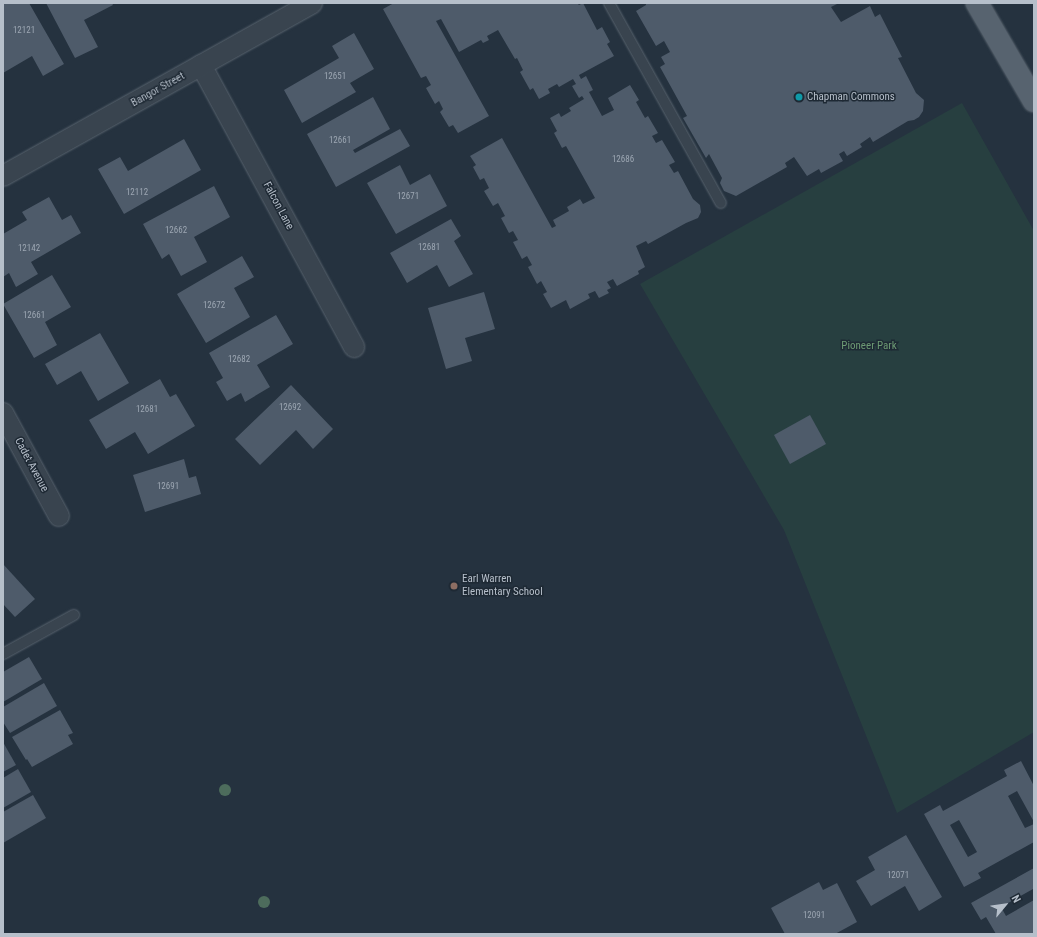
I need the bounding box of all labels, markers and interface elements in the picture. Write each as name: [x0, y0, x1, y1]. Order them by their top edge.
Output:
house number: 12121: [13, 25, 35, 35]
street label: Bangor Street: [129, 70, 187, 110]
house number: 12651: [324, 71, 346, 81]
place label: Chapman Commons: [807, 90, 895, 104]
marker: Chapman Commons: [794, 92, 804, 102]
house number: 12661: [329, 135, 351, 145]
house number: 12686: [612, 154, 634, 164]
street label: Falcon Lane: [260, 180, 296, 232]
house number: 12112: [126, 187, 148, 197]
house number: 12671: [397, 191, 419, 201]
house number: 12662: [165, 225, 187, 235]
house number: 12681: [418, 242, 440, 252]
house number: 12142: [18, 243, 40, 253]
house number: 12672: [203, 300, 225, 310]
house number: 12661: [23, 310, 45, 320]
park label: Pioneer Park: [841, 339, 897, 353]
house number: 12682: [228, 354, 250, 364]
house number: 12692: [279, 402, 301, 412]
house number: 12681: [136, 404, 158, 414]
street label: Cadet Avenue: [11, 436, 51, 494]
house number: 12691: [157, 481, 179, 491]
place label: Earl Warren Elementary School: [462, 573, 543, 599]
marker: Earl Warren Elementary School: [449, 581, 459, 591]
house number: 12071: [887, 870, 909, 880]
north arrow: [985, 885, 1025, 925]
text: N: [1009, 893, 1023, 905]
house number: 12091: [803, 910, 825, 920]

